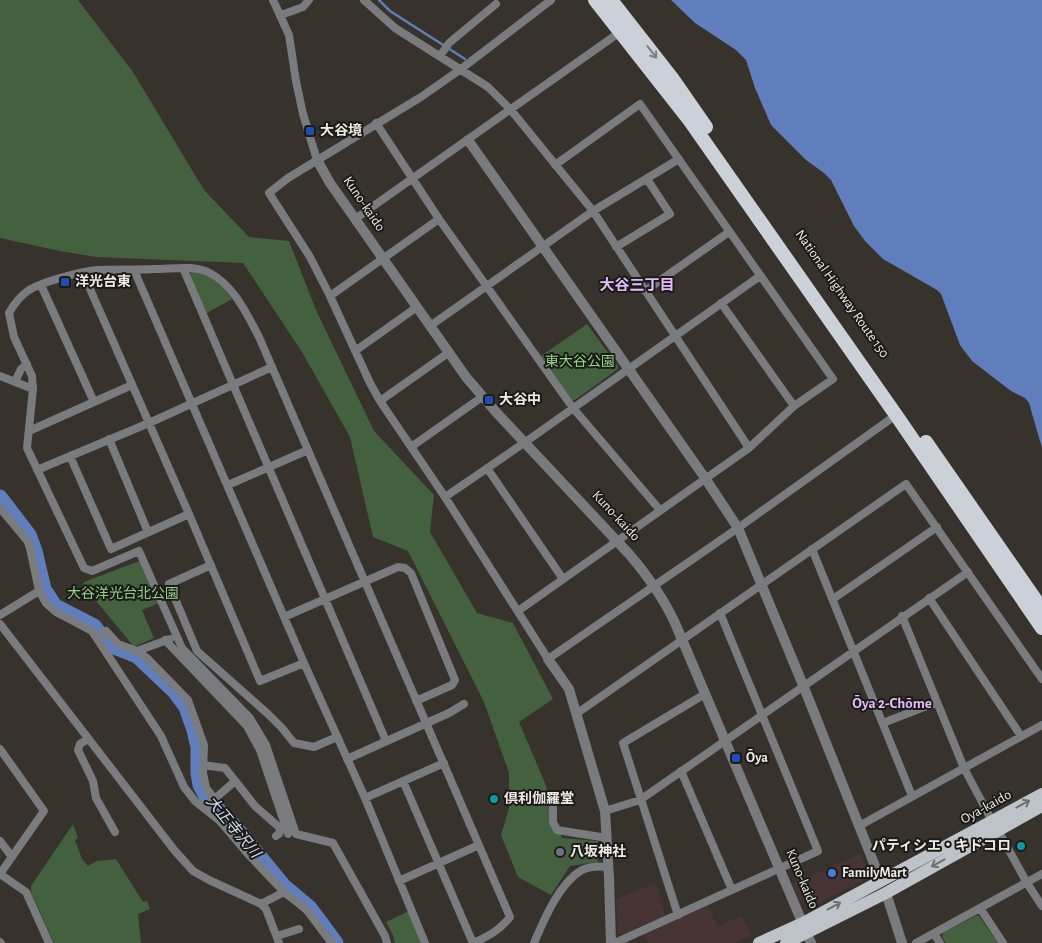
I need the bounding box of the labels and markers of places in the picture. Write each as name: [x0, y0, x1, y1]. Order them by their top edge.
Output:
place label: 大谷境: [320, 123, 362, 138]
marker: 大谷境: [304, 125, 316, 137]
place label: 洋光台東: [75, 273, 131, 289]
marker: 洋光台東: [59, 276, 71, 288]
place label: 大谷中: [499, 392, 541, 407]
marker: 大谷中: [483, 394, 495, 406]
place label: Ōya: [746, 748, 768, 765]
marker: Ōya: [730, 752, 742, 764]
place label: 倶利伽羅堂: [504, 790, 574, 806]
marker: 倶利伽羅堂: [488, 793, 500, 805]
place label: パティシエ・キドコロ: [872, 838, 1011, 853]
marker: パティシエ・キドコロ: [1015, 840, 1027, 852]
place label: 八坂神社: [570, 843, 626, 859]
marker: 八坂神社: [554, 846, 566, 858]
place label: FamilyMart: [842, 866, 907, 880]
marker: FamilyMart: [826, 867, 838, 879]

